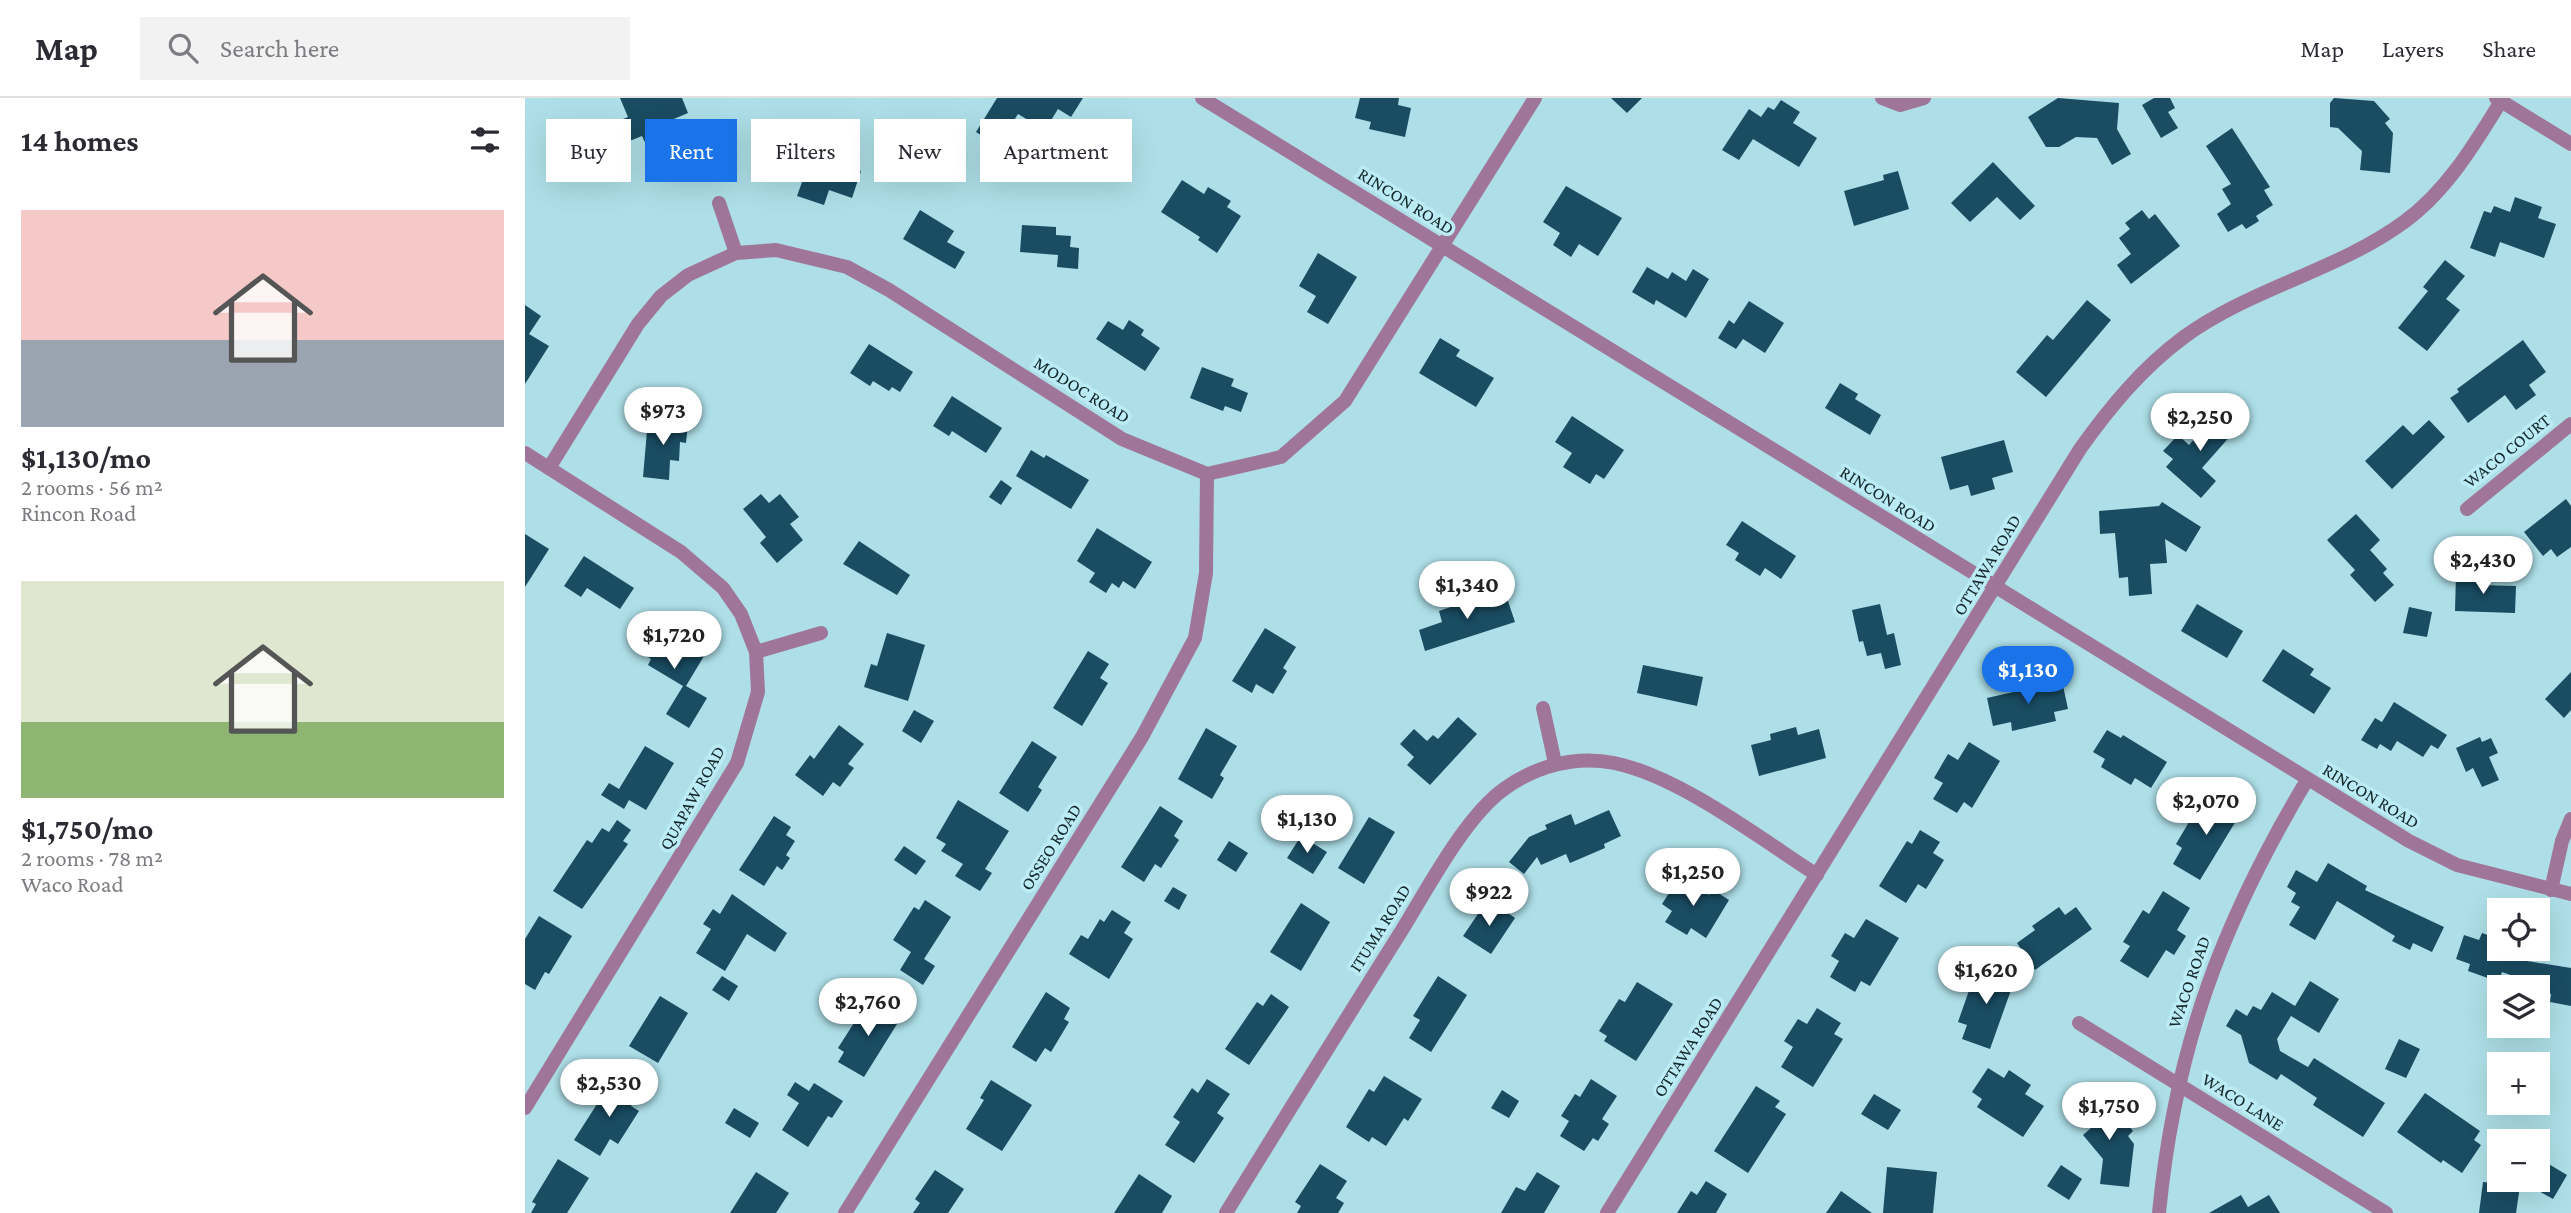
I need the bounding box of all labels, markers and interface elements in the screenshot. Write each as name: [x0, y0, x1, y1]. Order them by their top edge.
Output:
search box: [140, 17, 630, 80]
icon: search: [164, 29, 202, 67]
text: Map: [35, 30, 98, 67]
text: Search here: [220, 34, 339, 63]
text: Map: [2300, 35, 2344, 62]
text: Layers: [2382, 35, 2444, 62]
text: Share: [2482, 35, 2536, 62]
chip: Buy: [546, 119, 631, 182]
chip: Rent: [645, 119, 737, 182]
chip: Filters: [751, 119, 860, 182]
chip: New: [874, 119, 966, 182]
chip: Apartment: [980, 119, 1132, 182]
icon: filters: [466, 121, 504, 159]
text: 14 homes: [21, 124, 139, 157]
street label: RINCON ROAD: [1354, 164, 1458, 238]
icon: home: [200, 255, 326, 381]
street label: MODOC ROAD: [1030, 353, 1134, 427]
pin: $973: [622, 388, 704, 447]
pin: $2,250: [2143, 394, 2257, 453]
text: $973: [640, 397, 686, 423]
text: $2,250: [2167, 403, 2233, 429]
street label: WACO COURT: [2460, 410, 2554, 492]
text: $1,130/mo: [21, 441, 151, 474]
street label: RINCON ROAD: [1836, 462, 1940, 536]
text: 2 rooms · 56 m²: [21, 474, 163, 500]
text: Rincon Road: [21, 500, 136, 526]
street label: OTTAWA ROAD: [1949, 511, 2025, 619]
pin: $2,430: [2426, 536, 2540, 596]
text: $2,430: [2450, 546, 2516, 572]
pin: $1,340: [1410, 561, 1524, 621]
text: $1,340: [1435, 571, 1499, 597]
pin: $1,720: [617, 612, 731, 671]
text: $1,720: [643, 621, 705, 647]
icon: home: [200, 626, 326, 752]
pin: $1,130: [1971, 646, 2085, 706]
text: $1,130: [1998, 656, 2058, 682]
street label: QUAPAW ROAD: [655, 742, 729, 854]
street label: RINCON ROAD: [2319, 759, 2423, 833]
pin: $2,070: [2149, 778, 2263, 837]
text: $2,070: [2172, 787, 2240, 813]
pin: $1,130: [1250, 796, 1364, 855]
street label: OSSEO ROAD: [1017, 800, 1085, 894]
text: $1,130: [1277, 805, 1337, 831]
text: $1,750/mo: [21, 812, 153, 845]
text: 2 rooms · 78 m²: [21, 845, 163, 871]
pin: $1,250: [1636, 848, 1750, 908]
text: $1,250: [1661, 858, 1725, 884]
pin: $922: [1448, 868, 1530, 928]
text: Waco Road: [21, 871, 124, 897]
text: $922: [1466, 878, 1512, 904]
street label: ITUMA ROAD: [1345, 881, 1415, 975]
map controls: [2487, 898, 2550, 1192]
button: locate: [2487, 898, 2550, 961]
street label: WACO ROAD: [2164, 933, 2214, 1031]
pin: $1,620: [1929, 946, 2043, 1006]
text: $1,620: [1954, 956, 2018, 982]
button: layers: [2487, 975, 2550, 1038]
pin: $2,760: [811, 978, 925, 1038]
text: $2,760: [835, 988, 901, 1014]
street label: OTTAWA ROAD: [1649, 993, 1727, 1101]
button: +: [2487, 1052, 2550, 1115]
pin: $2,530: [552, 1060, 666, 1119]
text: $2,530: [576, 1069, 642, 1095]
street label: WACO LANE: [2198, 1069, 2288, 1135]
pin: $1,750: [2052, 1082, 2166, 1142]
text: $1,750: [2078, 1092, 2140, 1118]
button: −: [2487, 1129, 2550, 1192]

